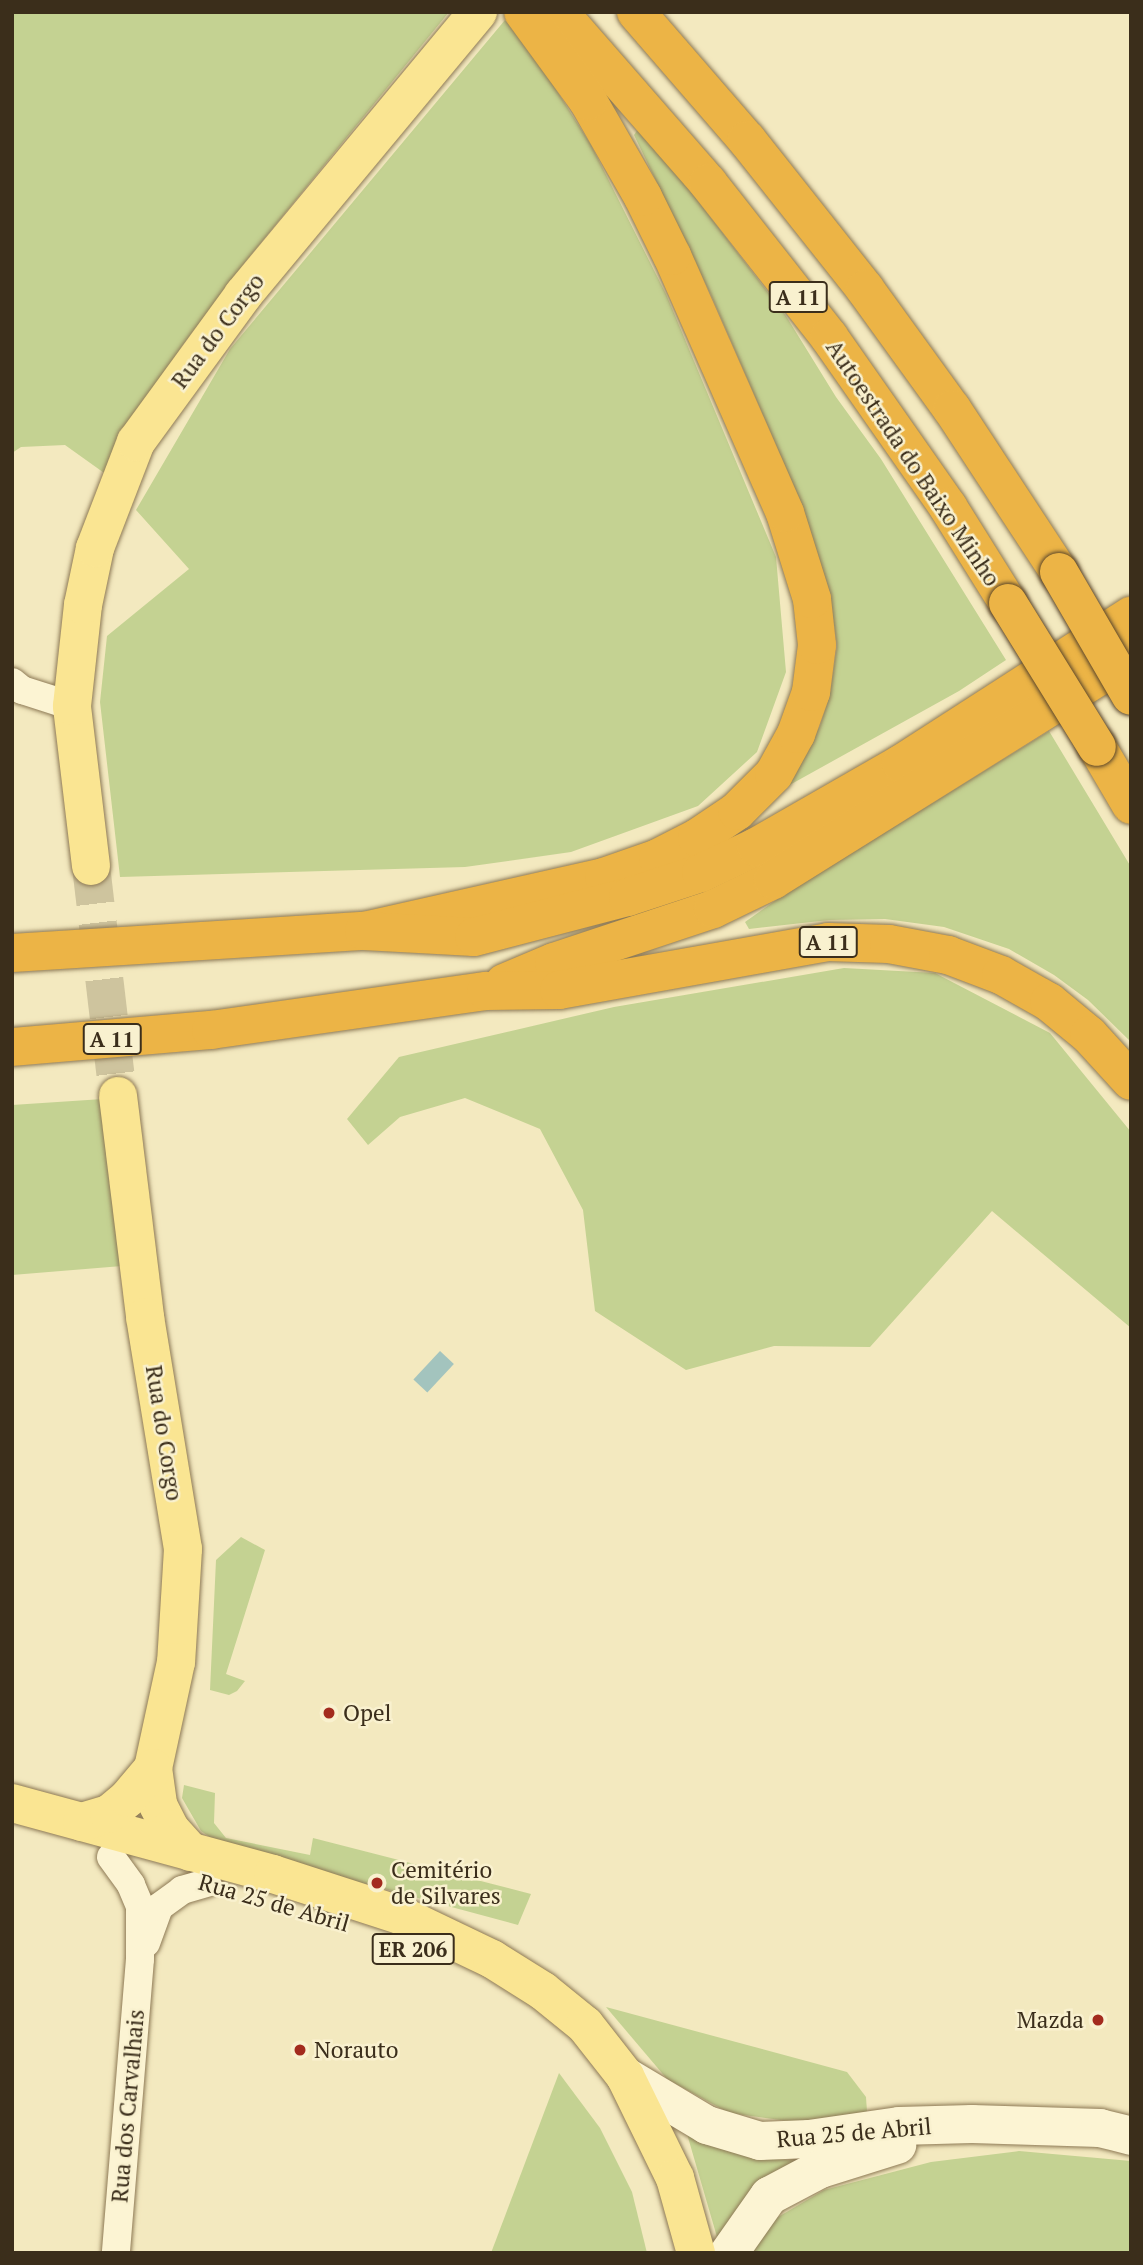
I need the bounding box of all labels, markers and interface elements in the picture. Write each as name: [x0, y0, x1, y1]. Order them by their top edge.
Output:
street label: Rua do Corgo: [166, 268, 270, 394]
road number: A 11: [768, 280, 828, 314]
street label: Autoestrada do Baixo Minho: [820, 335, 1006, 591]
road number: A 11: [798, 925, 858, 960]
road number: A 11: [82, 1021, 142, 1056]
street label: Rua do Corgo: [140, 1363, 188, 1503]
place label: Opel: [343, 1699, 392, 1727]
marker: Opel: [321, 1705, 337, 1721]
place label: Cemitério de Silvares: [391, 1856, 501, 1910]
street label: Rua 25 de Abril: [195, 1868, 353, 1938]
marker: Cemitério de Silvares: [369, 1875, 385, 1891]
road number: ER 206: [371, 1932, 455, 1966]
place label: Mazda: [1017, 2006, 1084, 2034]
street label: Rua dos Carvalhais: [106, 2008, 150, 2204]
marker: Mazda: [1090, 2012, 1106, 2028]
place label: Norauto: [314, 2036, 398, 2064]
marker: Norauto: [292, 2042, 308, 2058]
street label: Rua 25 de Abril: [775, 2112, 933, 2154]

